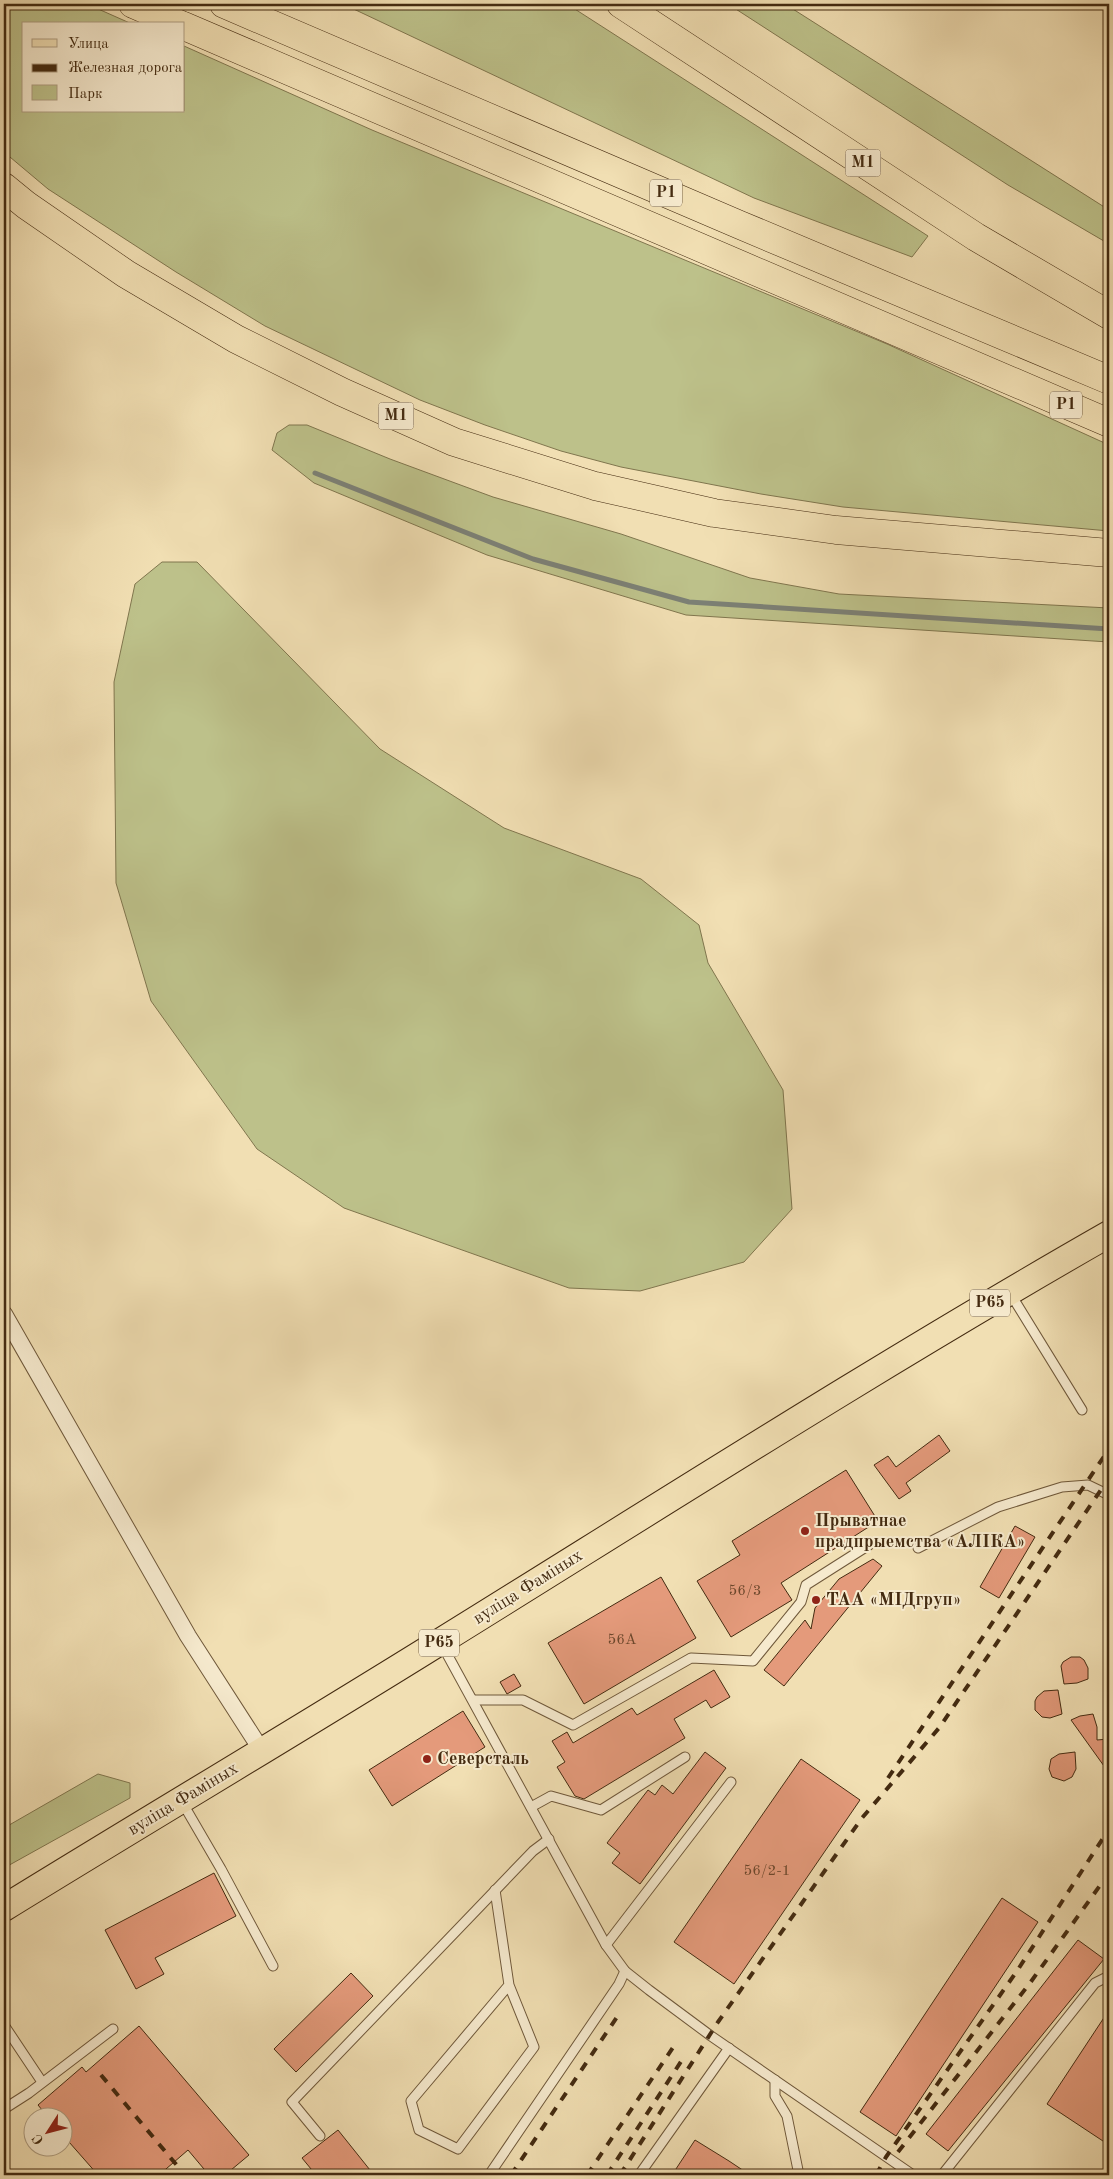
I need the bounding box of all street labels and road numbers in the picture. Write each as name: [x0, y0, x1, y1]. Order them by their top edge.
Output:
road number: М1: [846, 150, 880, 177]
road number: Р1: [650, 180, 682, 207]
road number: Р1: [1050, 392, 1082, 418]
road number: М1: [378, 402, 414, 430]
road number: Р65: [970, 1290, 1010, 1316]
street label: вуліца Фаміных: [470, 1546, 586, 1628]
road number: Р65: [419, 1630, 459, 1656]
street label: вуліца Фаміных: [125, 1759, 241, 1839]

